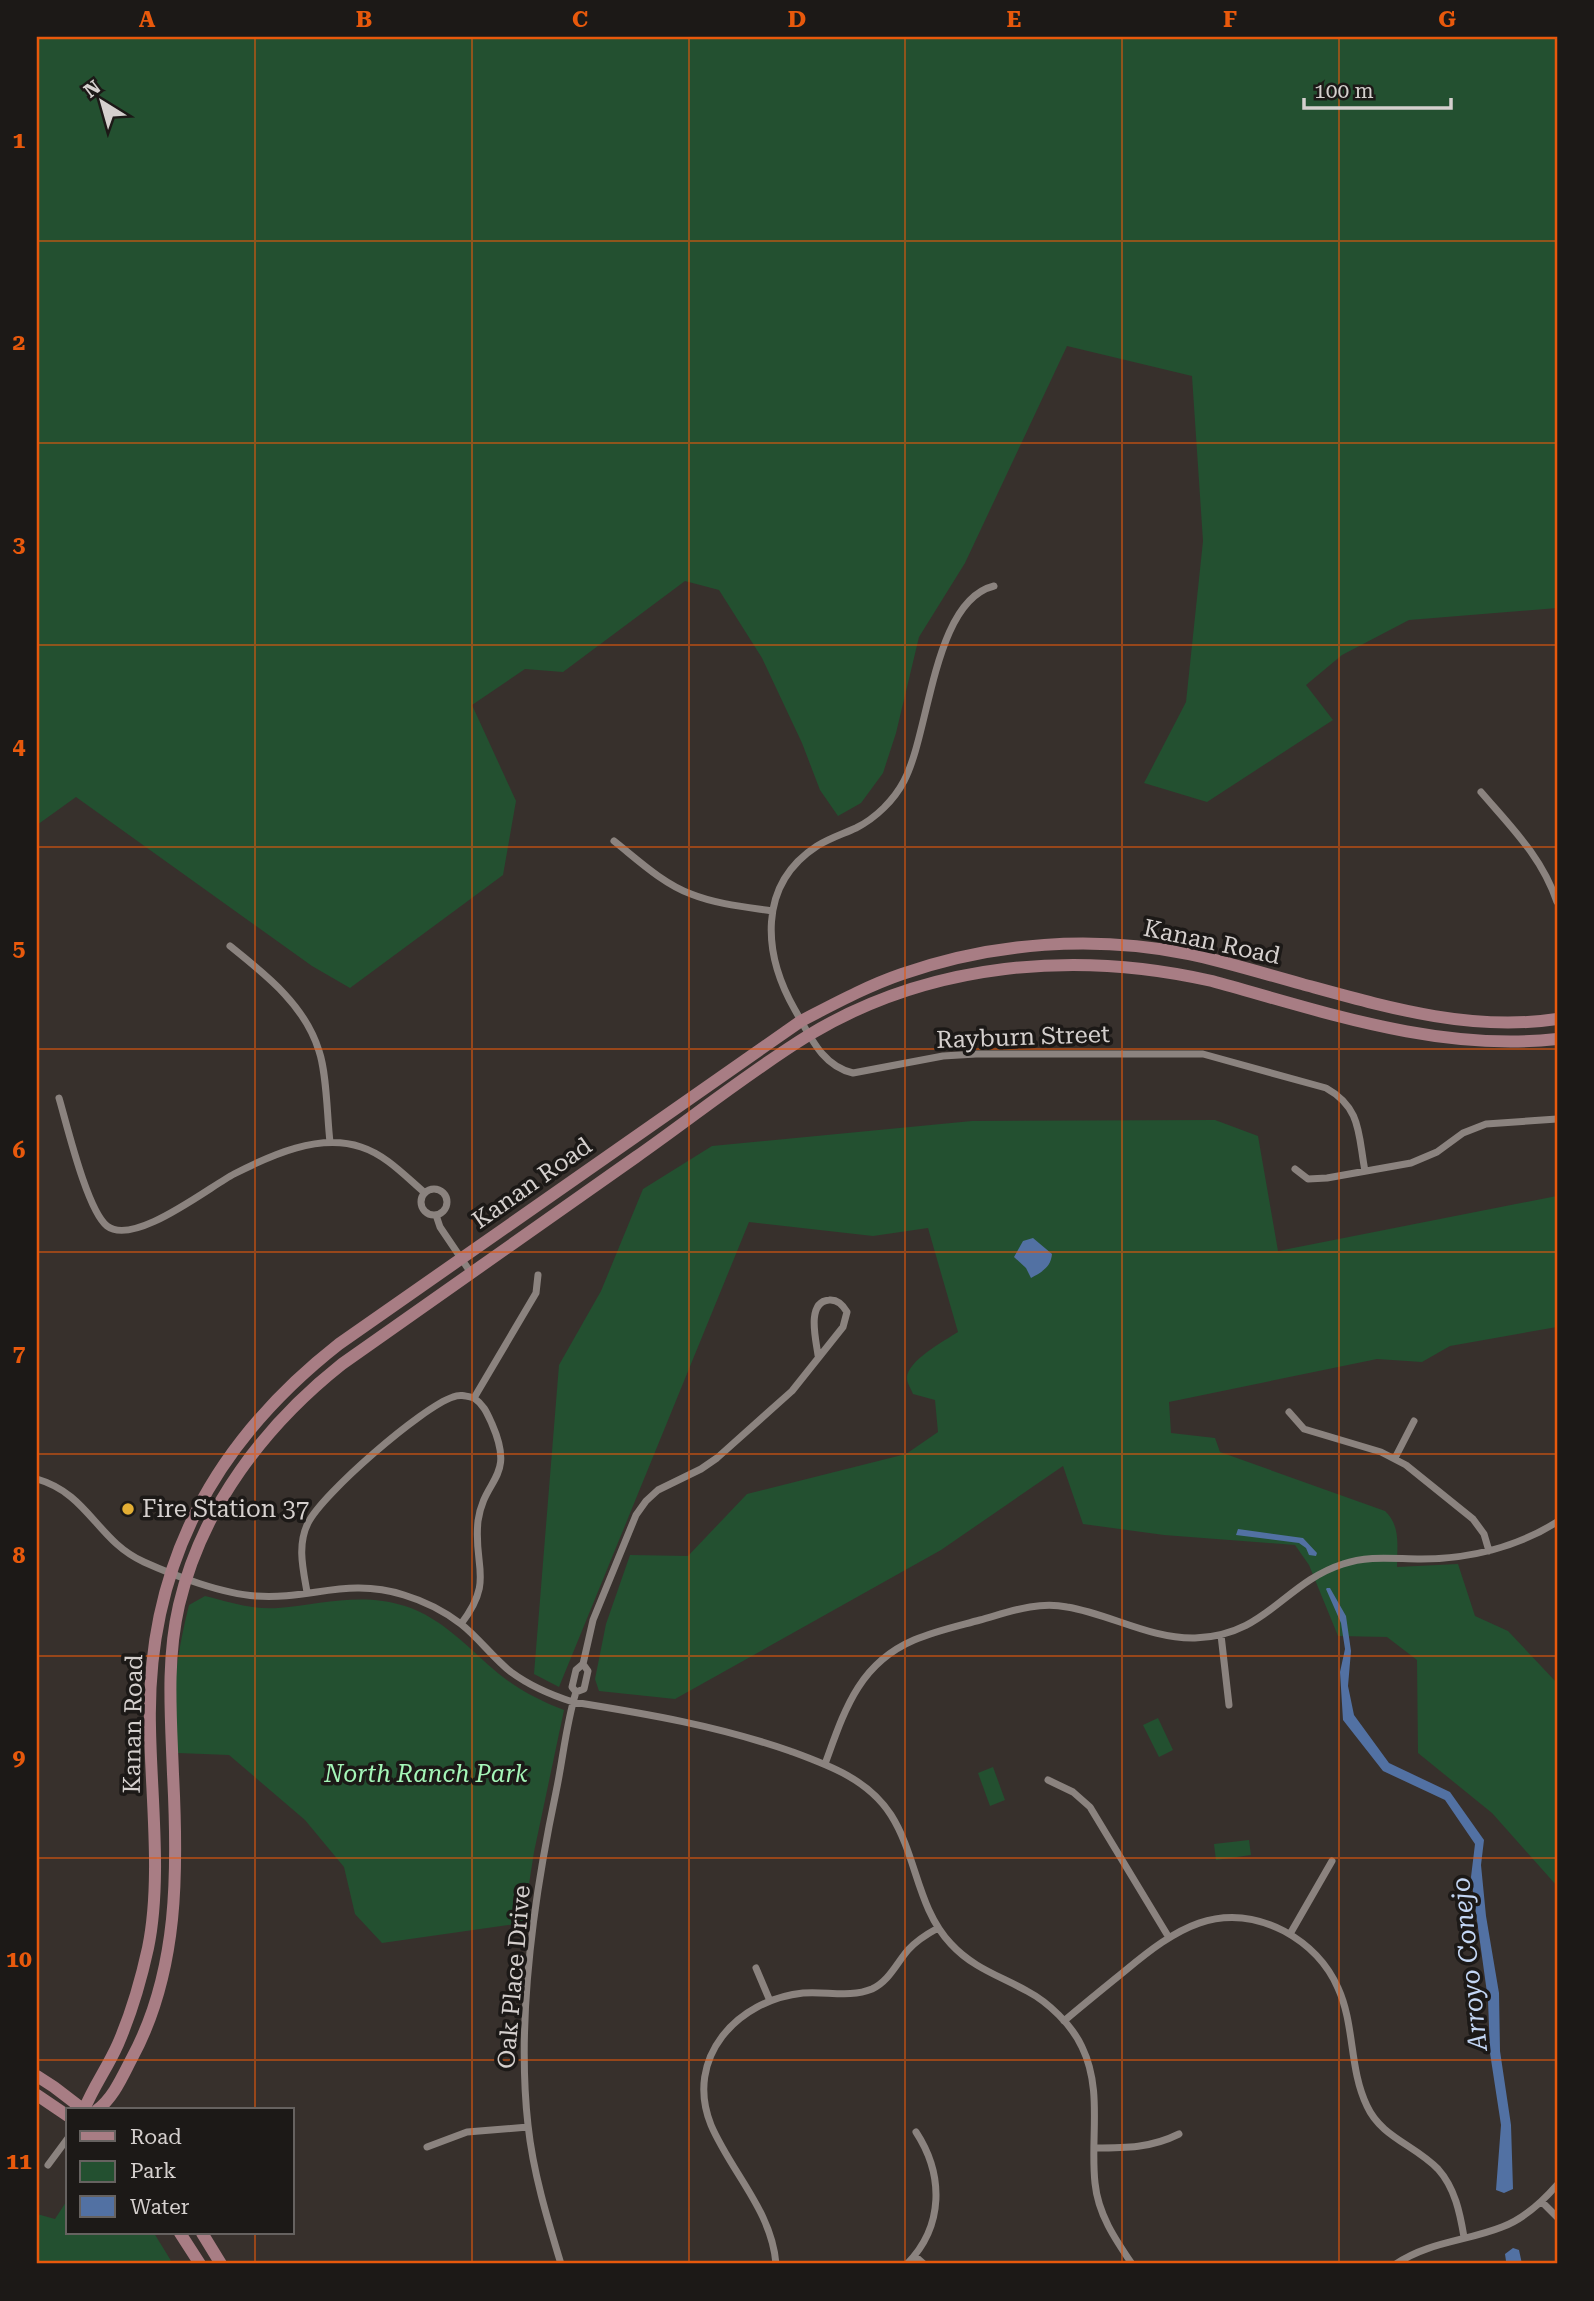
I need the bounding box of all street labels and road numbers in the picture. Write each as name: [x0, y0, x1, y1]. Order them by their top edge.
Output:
street label: Kanan Road: [1141, 914, 1283, 970]
street label: Rayburn Street: [936, 1020, 1110, 1054]
street label: Kanan Road: [467, 1132, 597, 1234]
street label: Kanan Road: [118, 1654, 148, 1794]
street label: Oak Place Drive: [492, 1884, 536, 2070]

